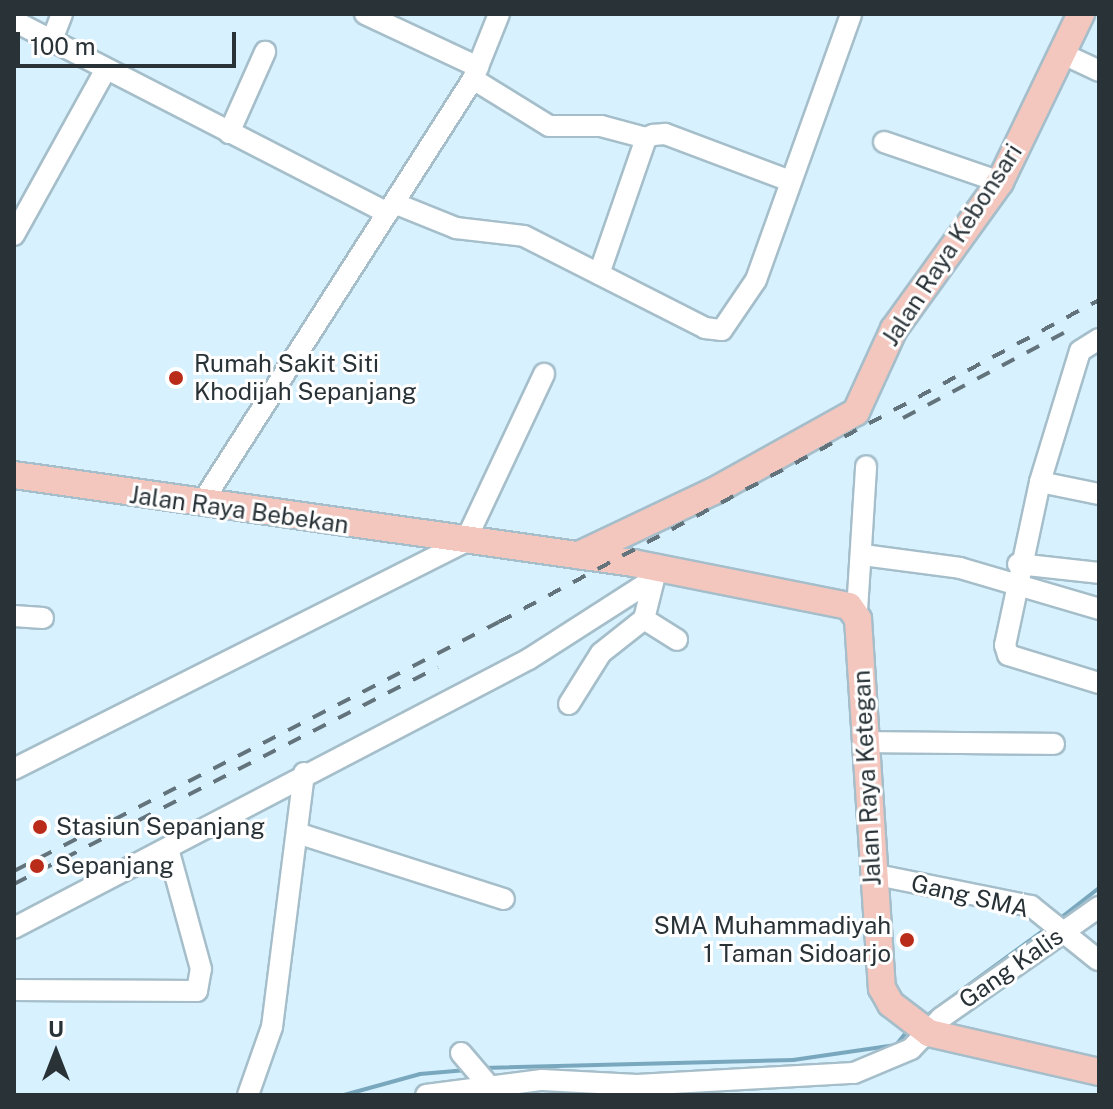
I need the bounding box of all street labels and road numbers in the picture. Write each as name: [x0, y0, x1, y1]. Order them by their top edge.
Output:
street label: Jalan Raya Kebonsari: [876, 139, 1028, 351]
street label: Jalan Raya Bebekan: [127, 480, 351, 540]
street label: Jalan Raya Ketegan: [847, 669, 887, 887]
street label: Gang SMA: [908, 868, 1032, 924]
street label: Gang Kalis: [954, 922, 1068, 1014]

